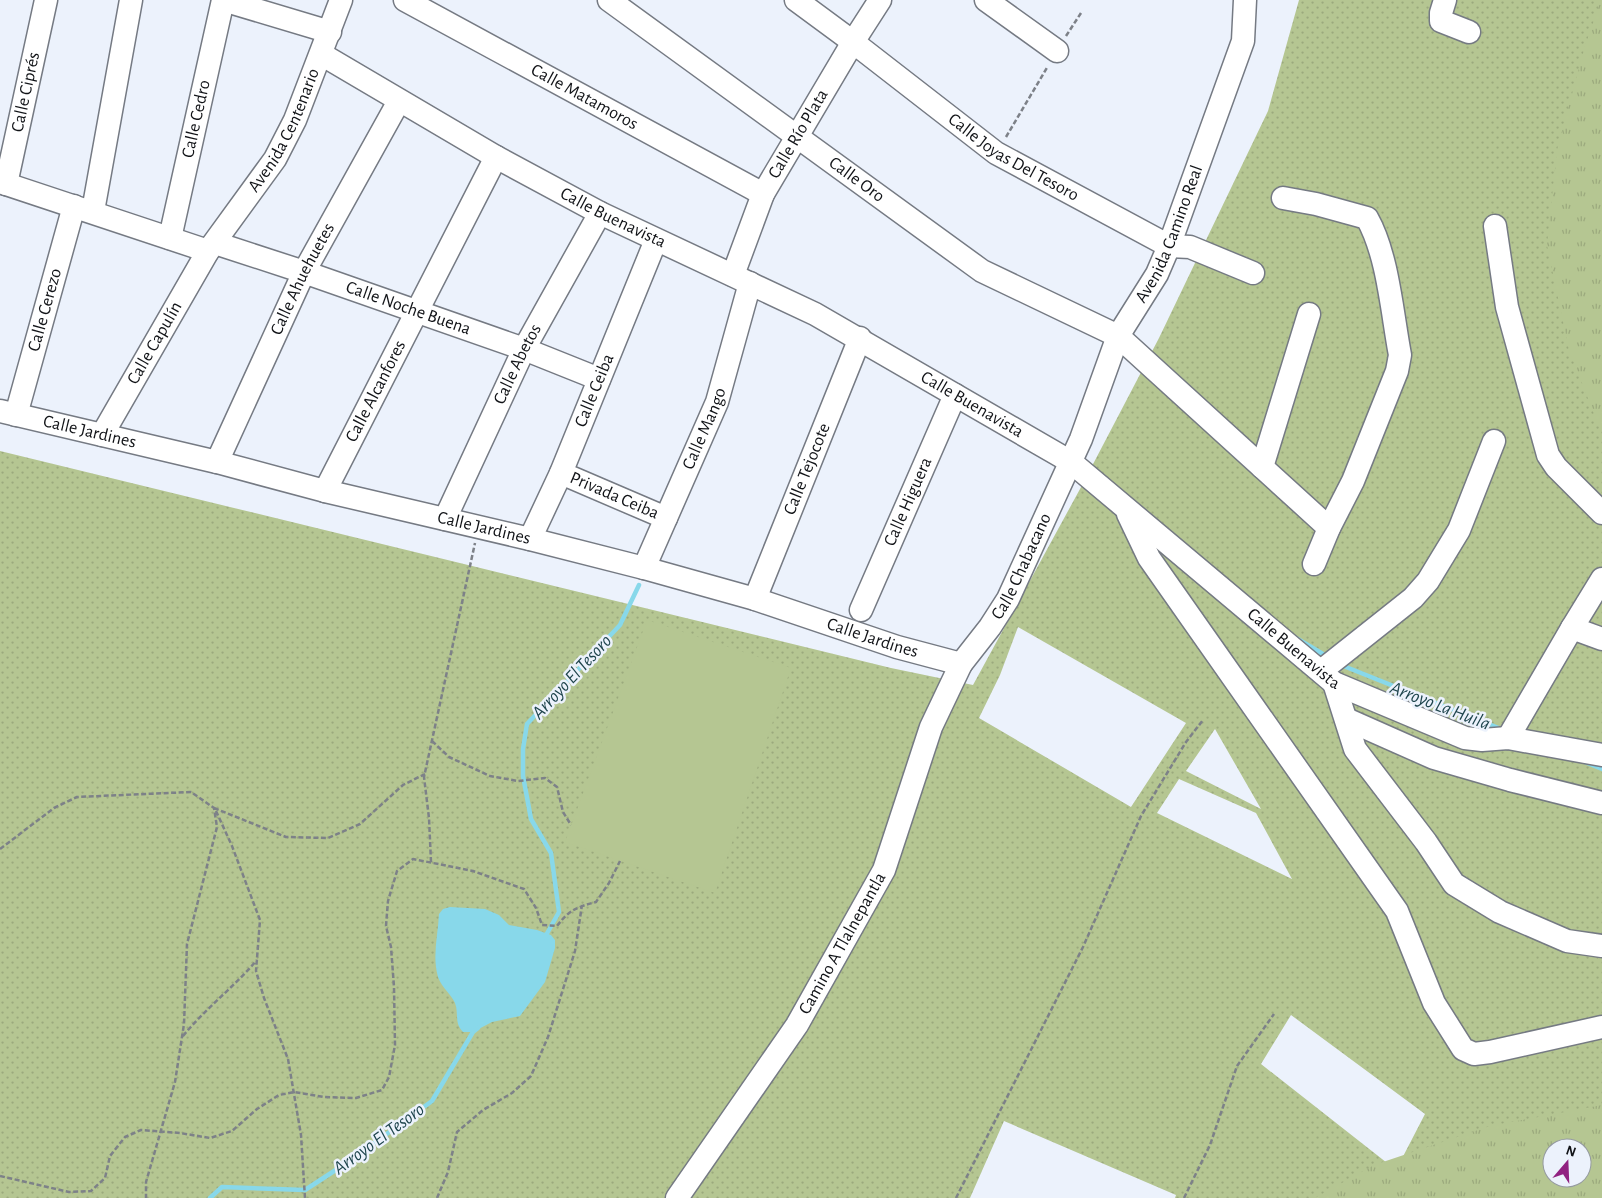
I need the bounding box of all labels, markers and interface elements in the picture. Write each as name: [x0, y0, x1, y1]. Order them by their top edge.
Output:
street label: Calle Ciprés: [9, 50, 43, 134]
street label: Calle Matamoros: [528, 61, 641, 133]
street label: Avenida Centenario: [245, 66, 323, 196]
street label: Calle Cedro: [179, 78, 214, 160]
street label: Calle Río Plata: [765, 86, 832, 182]
street label: Calle Joyas Del Tesoro: [945, 110, 1082, 205]
street label: Calle Oro: [825, 154, 888, 206]
street label: Avenida Camino Real: [1132, 163, 1206, 306]
street label: Calle Buenavista: [557, 184, 668, 252]
street label: Calle Ahuehuetes: [267, 220, 338, 338]
street label: Calle Cerezo: [25, 266, 65, 353]
street label: Calle Noche Buena: [343, 278, 473, 339]
street label: Calle Capulín: [124, 299, 186, 388]
street label: Calle Abetos: [491, 321, 545, 407]
street label: Calle Alcanfores: [343, 338, 409, 445]
street label: Calle Ceiba: [572, 351, 618, 430]
street label: Calle Buenavista: [918, 368, 1026, 441]
street label: Calle Mango: [679, 386, 729, 472]
street label: Calle Jardines: [41, 412, 138, 452]
street label: Calle Tejocote: [781, 421, 834, 518]
street label: Calle Higuera: [881, 455, 936, 549]
street label: Privada Ceiba: [567, 469, 661, 523]
street label: Calle Jardines: [436, 509, 532, 548]
street label: Calle Chabacano: [988, 511, 1055, 623]
street label: Calle Buenavista: [1244, 605, 1342, 693]
street label: Calle Jardines: [824, 615, 920, 661]
water label: Arroyo El Tesoro: [528, 631, 616, 723]
water label: Arroyo La Huila: [1387, 678, 1493, 734]
street label: Camino A Tlalnepantla: [796, 870, 890, 1017]
water label: Arroyo El Tesoro: [329, 1100, 428, 1179]
north arrow: [1542, 1138, 1592, 1188]
text: N: [1564, 1143, 1578, 1160]

